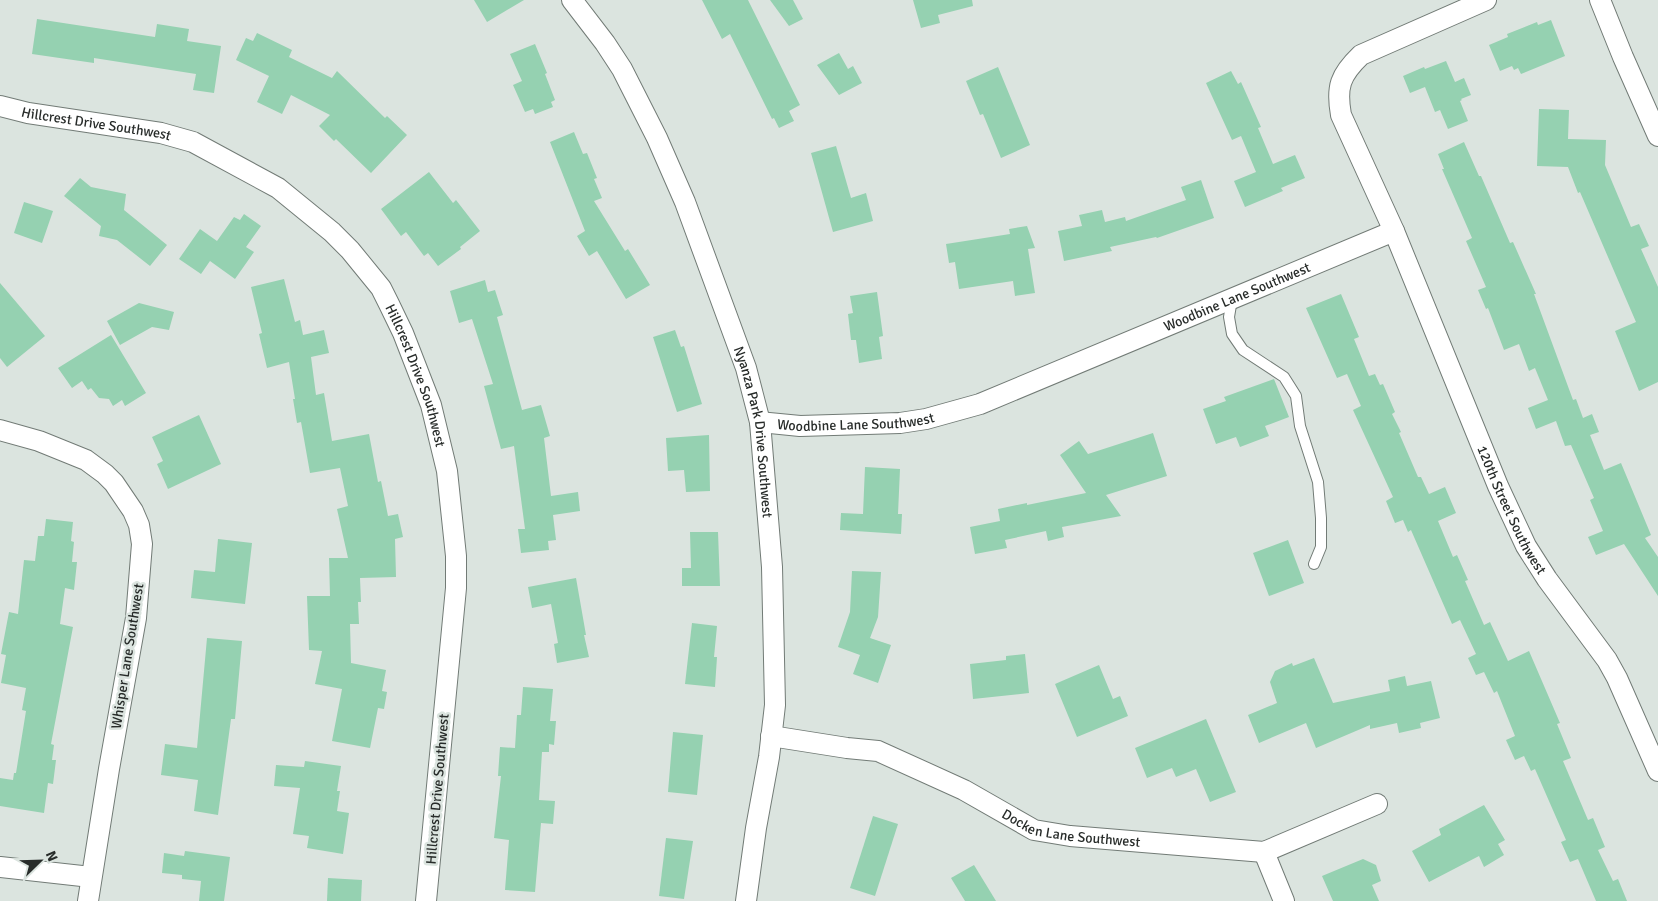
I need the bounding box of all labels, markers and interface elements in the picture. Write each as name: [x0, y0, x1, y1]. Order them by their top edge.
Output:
street label: Hillcrest Drive Southwest: [19, 104, 173, 144]
street label: Woodbine Lane Southwest: [1161, 259, 1313, 335]
street label: Hillcrest Drive Southwest: [381, 301, 449, 449]
street label: Nyanza Park Drive Southwest: [730, 344, 776, 519]
street label: Woodbine Lane Southwest: [776, 409, 936, 435]
street label: 120th Street Southwest: [1473, 443, 1550, 578]
street label: Whisper Lane Southwest: [108, 582, 147, 730]
street label: Hillcrest Drive Southwest: [422, 713, 453, 865]
street label: Docken Lane Southwest: [999, 805, 1141, 851]
north arrow: [15, 836, 65, 886]
text: N: [42, 848, 61, 864]

